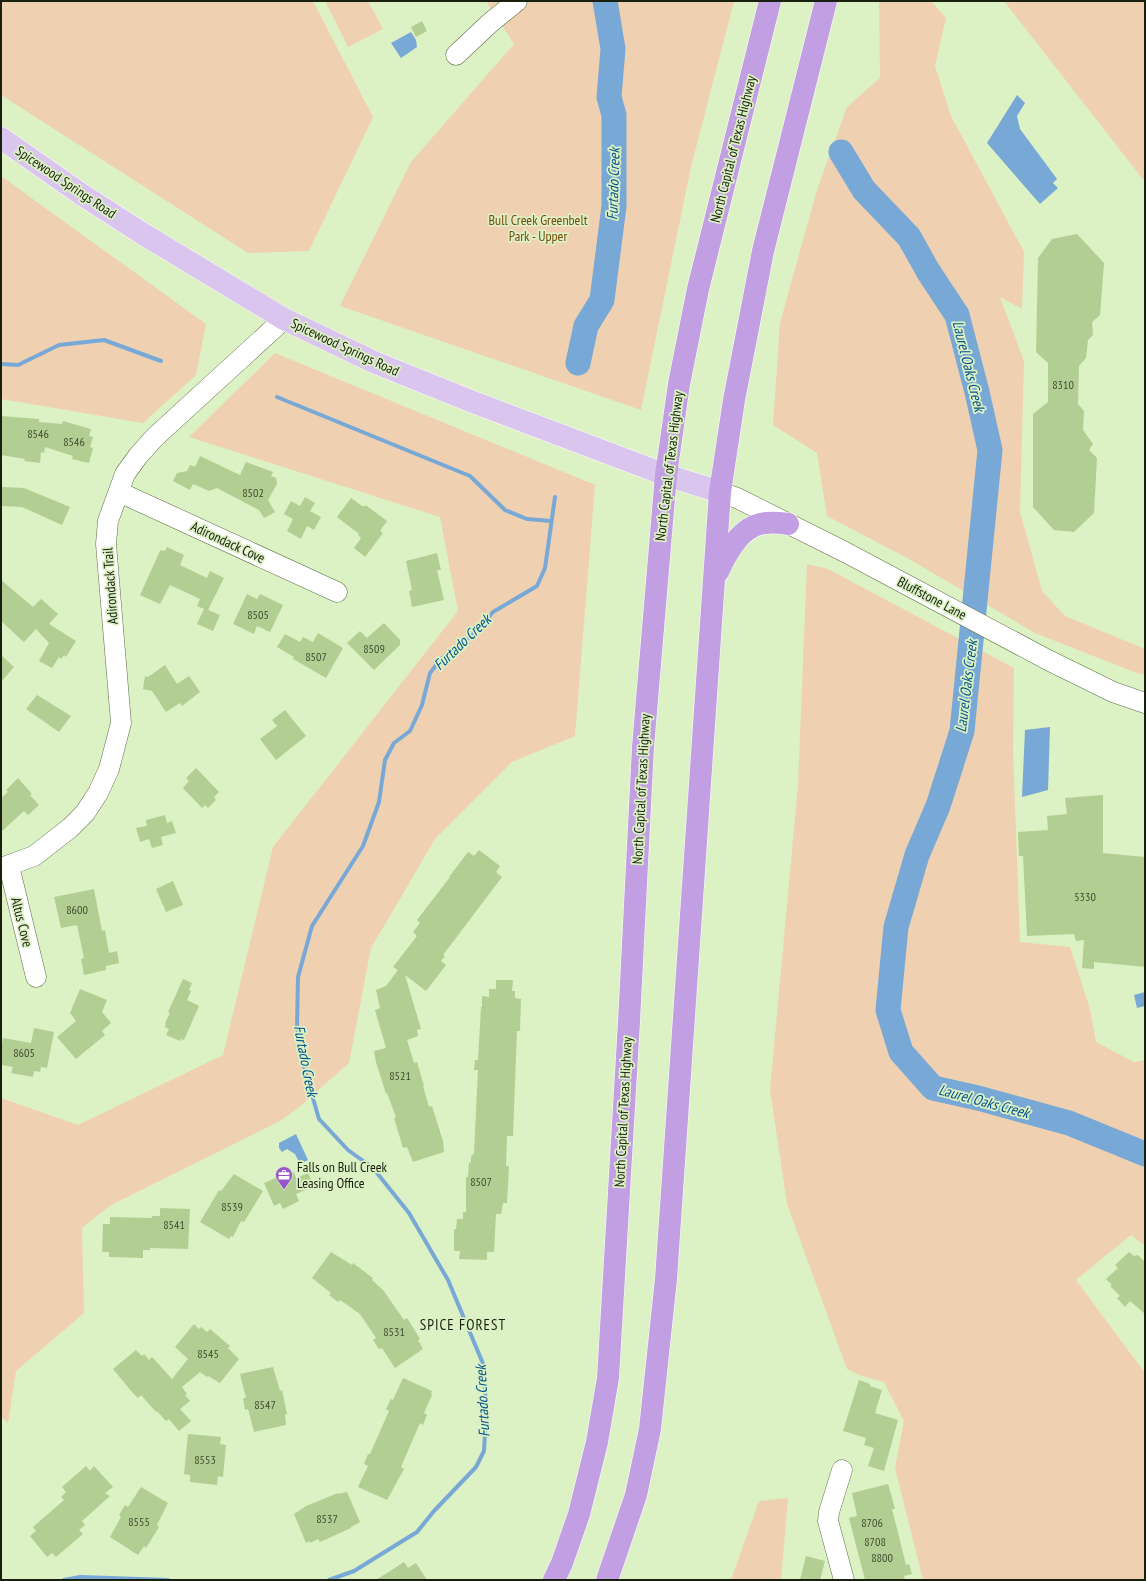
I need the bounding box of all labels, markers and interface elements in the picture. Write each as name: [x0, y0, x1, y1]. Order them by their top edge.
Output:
street label: North Capital of Texas Highway: [706, 73, 760, 224]
street label: Spicewood Springs Road: [12, 142, 120, 222]
water label: Furtado Creek: [602, 145, 624, 220]
park label: Bull Creek Greenbelt Park - Upper: [488, 211, 588, 245]
street label: Spicewood Springs Road: [288, 314, 402, 380]
water label: Laurel Oaks Creek: [949, 319, 990, 415]
house number: 8310: [1052, 377, 1074, 392]
street label: North Capital of Texas Highway: [651, 389, 687, 542]
house number: 8546: [27, 426, 49, 441]
house number: 8546: [63, 434, 85, 449]
house number: 8502: [242, 485, 264, 500]
street label: Adirondack Cove: [188, 517, 268, 567]
street label: Adirondack Trail: [98, 546, 122, 625]
street label: Bluffstone Lane: [894, 572, 970, 624]
house number: 8505: [247, 607, 269, 622]
water label: Furtado Creek: [429, 609, 496, 674]
water label: Laurel Oaks Creek: [951, 637, 981, 733]
house number: 8509: [363, 641, 385, 656]
house number: 8507: [305, 649, 327, 664]
street label: North Capital of Texas Highway: [628, 713, 654, 865]
house number: 5330: [1074, 889, 1096, 904]
street label: Altus Cove: [7, 895, 37, 949]
house number: 8600: [66, 902, 88, 917]
water label: Furtado Creek: [290, 1024, 323, 1100]
street label: North Capital of Texas Highway: [610, 1036, 636, 1188]
house number: 8605: [13, 1045, 35, 1060]
house number: 8521: [389, 1068, 411, 1083]
water label: Laurel Oaks Creek: [937, 1080, 1033, 1123]
place label: Falls on Bull Creek Leasing Office: [297, 1158, 387, 1192]
office icon: Falls on Bull Creek Leasing Office: [274, 1165, 294, 1190]
house number: 8507: [470, 1174, 492, 1189]
house number: 8539: [221, 1199, 243, 1214]
house number: 8541: [163, 1217, 185, 1232]
district label: SPICE FOREST: [420, 1315, 506, 1334]
house number: 8531: [383, 1324, 405, 1339]
house number: 8545: [197, 1346, 219, 1361]
water label: Furtado Creek: [471, 1362, 493, 1438]
house number: 8547: [254, 1397, 276, 1412]
house number: 8553: [194, 1452, 216, 1467]
house number: 8537: [316, 1511, 338, 1526]
house number: 8555: [128, 1514, 150, 1529]
house number: 8706: [861, 1515, 883, 1530]
house number: 8708: [864, 1534, 886, 1549]
house number: 8800: [871, 1550, 893, 1565]

